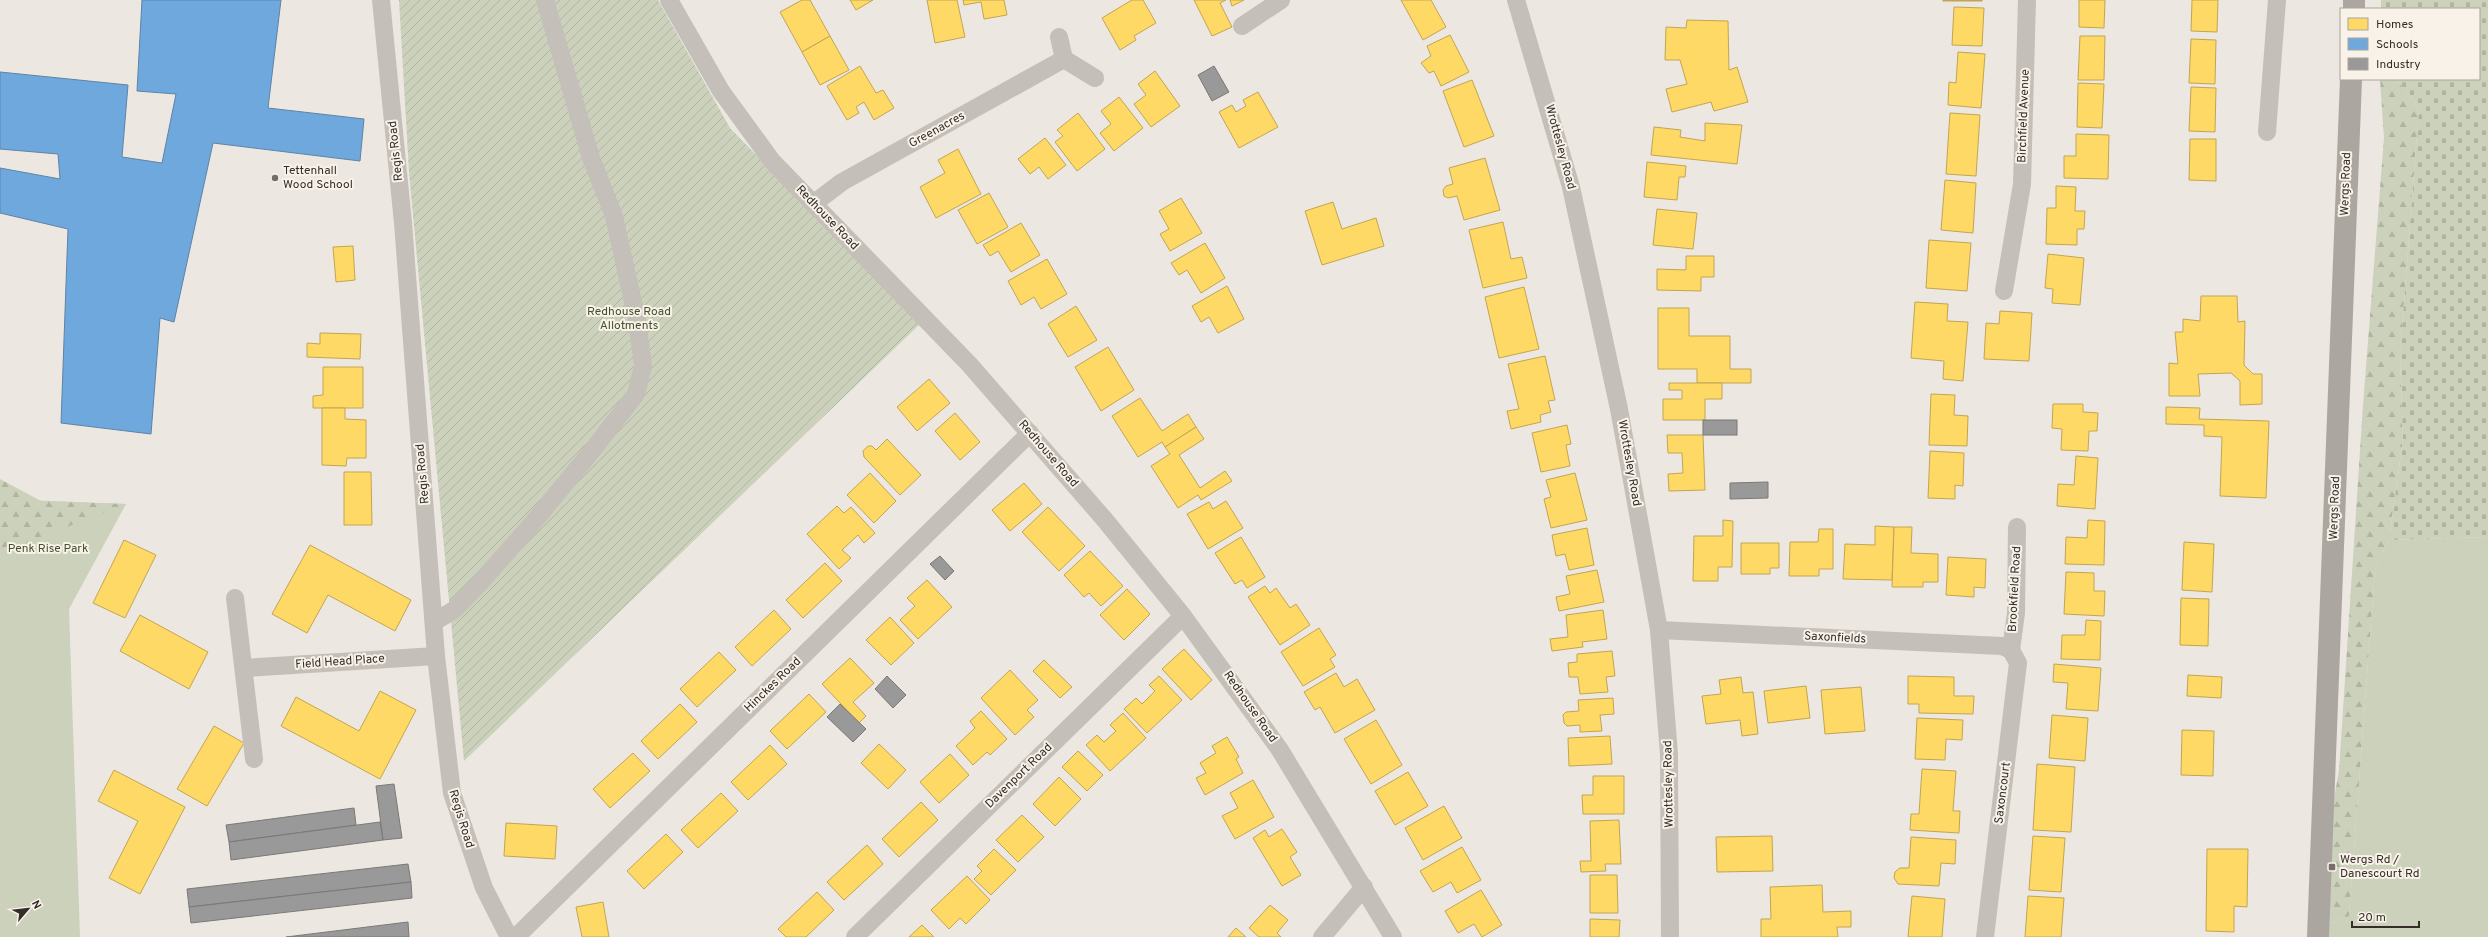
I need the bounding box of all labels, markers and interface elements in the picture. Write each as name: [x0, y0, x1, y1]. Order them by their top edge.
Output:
legend: [2340, 8, 2480, 80]
text: Homes: [2376, 17, 2413, 33]
text: Schools: [2376, 37, 2418, 53]
text: Industry: [2376, 57, 2421, 73]
street label: Birchfield Avenue: [2014, 69, 2034, 163]
street label: Wrottesley Road: [1541, 103, 1579, 191]
street label: Greenacres: [906, 108, 968, 152]
street label: Regis Road: [385, 120, 407, 182]
street label: Wergs Road: [2337, 152, 2355, 216]
place label: Tettenhall Wood School: [283, 163, 353, 193]
marker: Tettenhall Wood School: [270, 173, 280, 183]
street label: Redhouse Road: [792, 182, 862, 254]
park label: Redhouse Road Allotments: [587, 304, 671, 334]
street label: Redhouse Road: [1014, 417, 1082, 491]
street label: Wrottesley Road: [1614, 419, 1644, 507]
street label: Regis Road: [412, 443, 434, 505]
street label: Wergs Road: [2326, 476, 2344, 540]
park label: Penk Rise Park: [8, 541, 88, 557]
street label: Brookfield Road: [2005, 546, 2025, 632]
street label: Saxonfields: [1804, 628, 1866, 648]
street label: Field Head Place: [295, 651, 385, 673]
street label: Hinckes Road: [741, 654, 805, 716]
street label: Redhouse Road: [1219, 668, 1281, 746]
street label: Davenport Road: [982, 740, 1056, 812]
street label: Wrottesley Road: [1660, 740, 1678, 828]
street label: Saxoncourt: [1991, 761, 2015, 825]
street label: Regis Road: [445, 788, 477, 850]
place label: Wergs Rd / Danescourt Rd: [2340, 852, 2419, 882]
marker: Wergs Rd / Danescourt Rd: [2327, 862, 2337, 872]
north arrow: [8, 889, 48, 929]
text: N: [28, 898, 44, 912]
scale bar: [2352, 903, 2419, 929]
text: 20 m: [2358, 910, 2386, 926]

